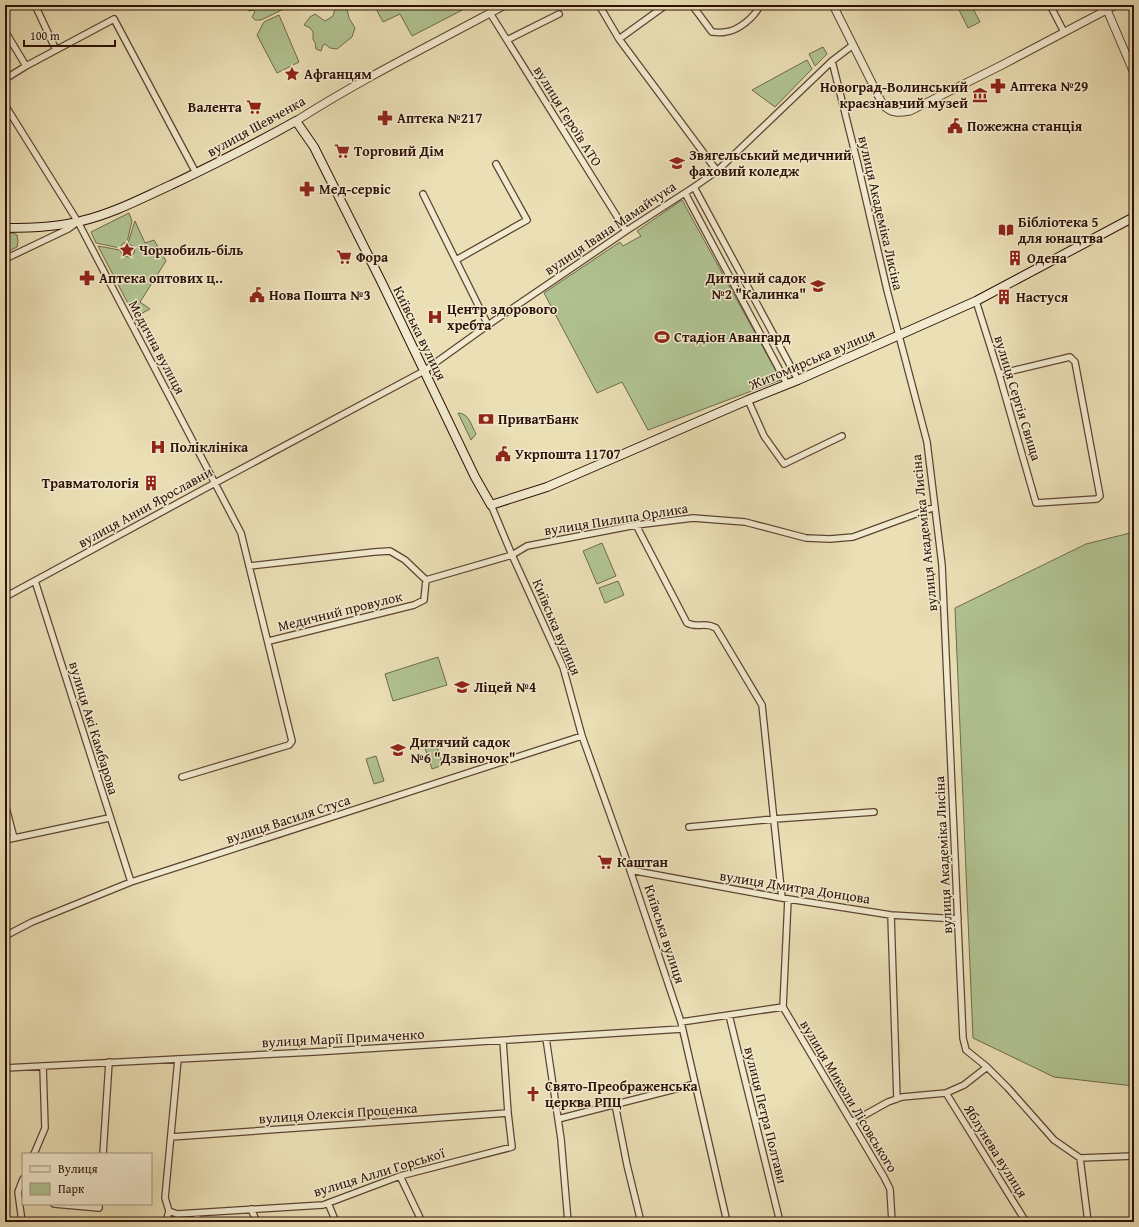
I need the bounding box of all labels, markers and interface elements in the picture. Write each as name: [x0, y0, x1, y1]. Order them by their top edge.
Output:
scale bar: [24, 22, 115, 48]
text: 100 m: [30, 27, 60, 44]
street label: вулиця Героїв АТО: [529, 62, 607, 170]
place label: Афганцям: [304, 64, 372, 84]
place icon: Афганцям: [283, 65, 301, 83]
place label: Аптека №29: [1010, 76, 1088, 96]
place label: Новоград-Волинський краєзнавчий музей: [820, 77, 968, 113]
pharmacy icon: Аптека №29: [989, 77, 1007, 95]
museum icon: Новоград-Волинський краєзнавчий музей: [971, 86, 989, 104]
street label: вулиця Шевченка: [203, 91, 309, 161]
place label: Валента: [188, 97, 243, 117]
supermarket icon: Валента: [245, 98, 263, 116]
place label: Аптека №217: [397, 108, 482, 128]
pharmacy icon: Аптека №217: [376, 109, 394, 127]
place label: Пожежна станція: [967, 116, 1083, 136]
public building icon: Пожежна станція: [946, 117, 964, 135]
street label: вулиця Академіка Лисіна: [853, 134, 909, 293]
place label: Торговий Дім: [354, 141, 445, 161]
supermarket icon: Торговий Дім: [333, 142, 351, 160]
place label: Звягельський медичний фаховий коледж: [689, 145, 852, 181]
school or university icon: Звягельський медичний фаховий коледж: [668, 154, 686, 172]
street label: вулиця Івана Мамайчука: [540, 176, 680, 280]
place label: Мед-сервіс: [319, 179, 391, 199]
pharmacy icon: Мед-сервіс: [298, 180, 316, 198]
place label: Бібліотека 5 для юнацтва: [1018, 212, 1104, 248]
library icon: Бібліотека 5 для юнацтва: [997, 221, 1015, 239]
place label: Чорнобиль-біль: [139, 240, 244, 260]
place icon: Чорнобиль-біль: [118, 241, 136, 259]
place label: Фора: [356, 247, 389, 267]
supermarket icon: Фора: [335, 248, 353, 266]
place label: Одена: [1027, 248, 1068, 268]
building icon: Одена: [1006, 249, 1024, 267]
place label: Аптека оптових ц‥: [99, 268, 223, 288]
place label: Дитячий садок №2 "Калинка": [705, 268, 807, 304]
pharmacy icon: Аптека оптових ц‥: [78, 269, 96, 287]
school or university icon: Дитячий садок №2 "Калинка": [809, 277, 827, 295]
street label: Київська вулиця: [388, 282, 452, 384]
place label: Нова Пошта №3: [269, 285, 371, 305]
public building icon: Нова Пошта №3: [248, 286, 266, 304]
place label: Настуся: [1016, 287, 1069, 307]
building icon: Настуся: [995, 288, 1013, 306]
street label: Медична вулиця: [124, 296, 190, 398]
place label: Центр здорового хребта: [447, 299, 558, 335]
hospital icon: Центр здорового хребта: [426, 308, 444, 326]
street label: Житомирська вулиця: [745, 323, 878, 395]
place label: Стадіон Авангард: [674, 327, 791, 347]
sports icon: Стадіон Авангард: [653, 328, 671, 346]
street label: вулиця Сергія Свища: [989, 333, 1047, 463]
place label: ПриватБанк: [498, 409, 580, 429]
bank icon: ПриватБанк: [477, 410, 495, 428]
place label: Поліклініка: [170, 437, 249, 457]
hospital icon: Поліклініка: [149, 438, 167, 456]
place label: Укрпошта 11707: [515, 444, 621, 464]
public building icon: Укрпошта 11707: [494, 445, 512, 463]
street label: вулиця Академіка Лисіна: [906, 453, 942, 613]
street label: вулиця Анни Ярославни: [74, 462, 216, 552]
place label: Травматологія: [42, 473, 139, 493]
building icon: Травматологія: [142, 474, 160, 492]
street label: вулиця Пилипа Орлика: [543, 498, 690, 540]
street label: Київська вулиця: [528, 576, 586, 678]
street label: Медичний провулок: [276, 586, 405, 636]
street label: вулиця Акі Камбарова: [64, 659, 124, 797]
place label: Ліцей №4: [474, 677, 536, 697]
school or university icon: Ліцей №4: [453, 678, 471, 696]
place label: Дитячий садок №6 "Дзвіночок": [409, 732, 516, 768]
school or university icon: Дитячий садок №6 "Дзвіночок": [389, 741, 407, 759]
street label: вулиця Академіка Лисіна: [929, 775, 957, 934]
street label: вулиця Василя Стуса: [223, 789, 353, 849]
place label: Каштан: [617, 852, 669, 872]
supermarket icon: Каштан: [596, 853, 614, 871]
street label: вулиця Дмитра Донцова: [718, 865, 872, 909]
street label: Київська вулиця: [640, 882, 690, 986]
street label: вулиця Миколи Лісовського: [796, 1016, 902, 1176]
street label: вулиця Марії Примаченко: [261, 1024, 425, 1052]
street label: вулиця Петра Полтави: [739, 1045, 793, 1185]
place label: Свято-Преображенська церква РПЦ: [545, 1076, 698, 1112]
church icon: Свято-Преображенська церква РПЦ: [524, 1085, 542, 1103]
street label: вулиця Олексія Проценка: [258, 1097, 418, 1129]
street label: Яблунева вулиця: [959, 1100, 1033, 1201]
street label: вулиця Алли Горської: [311, 1142, 448, 1202]
legend: [22, 1153, 152, 1205]
text: Вулиця: [58, 1160, 98, 1177]
text: Парк: [58, 1180, 85, 1197]

